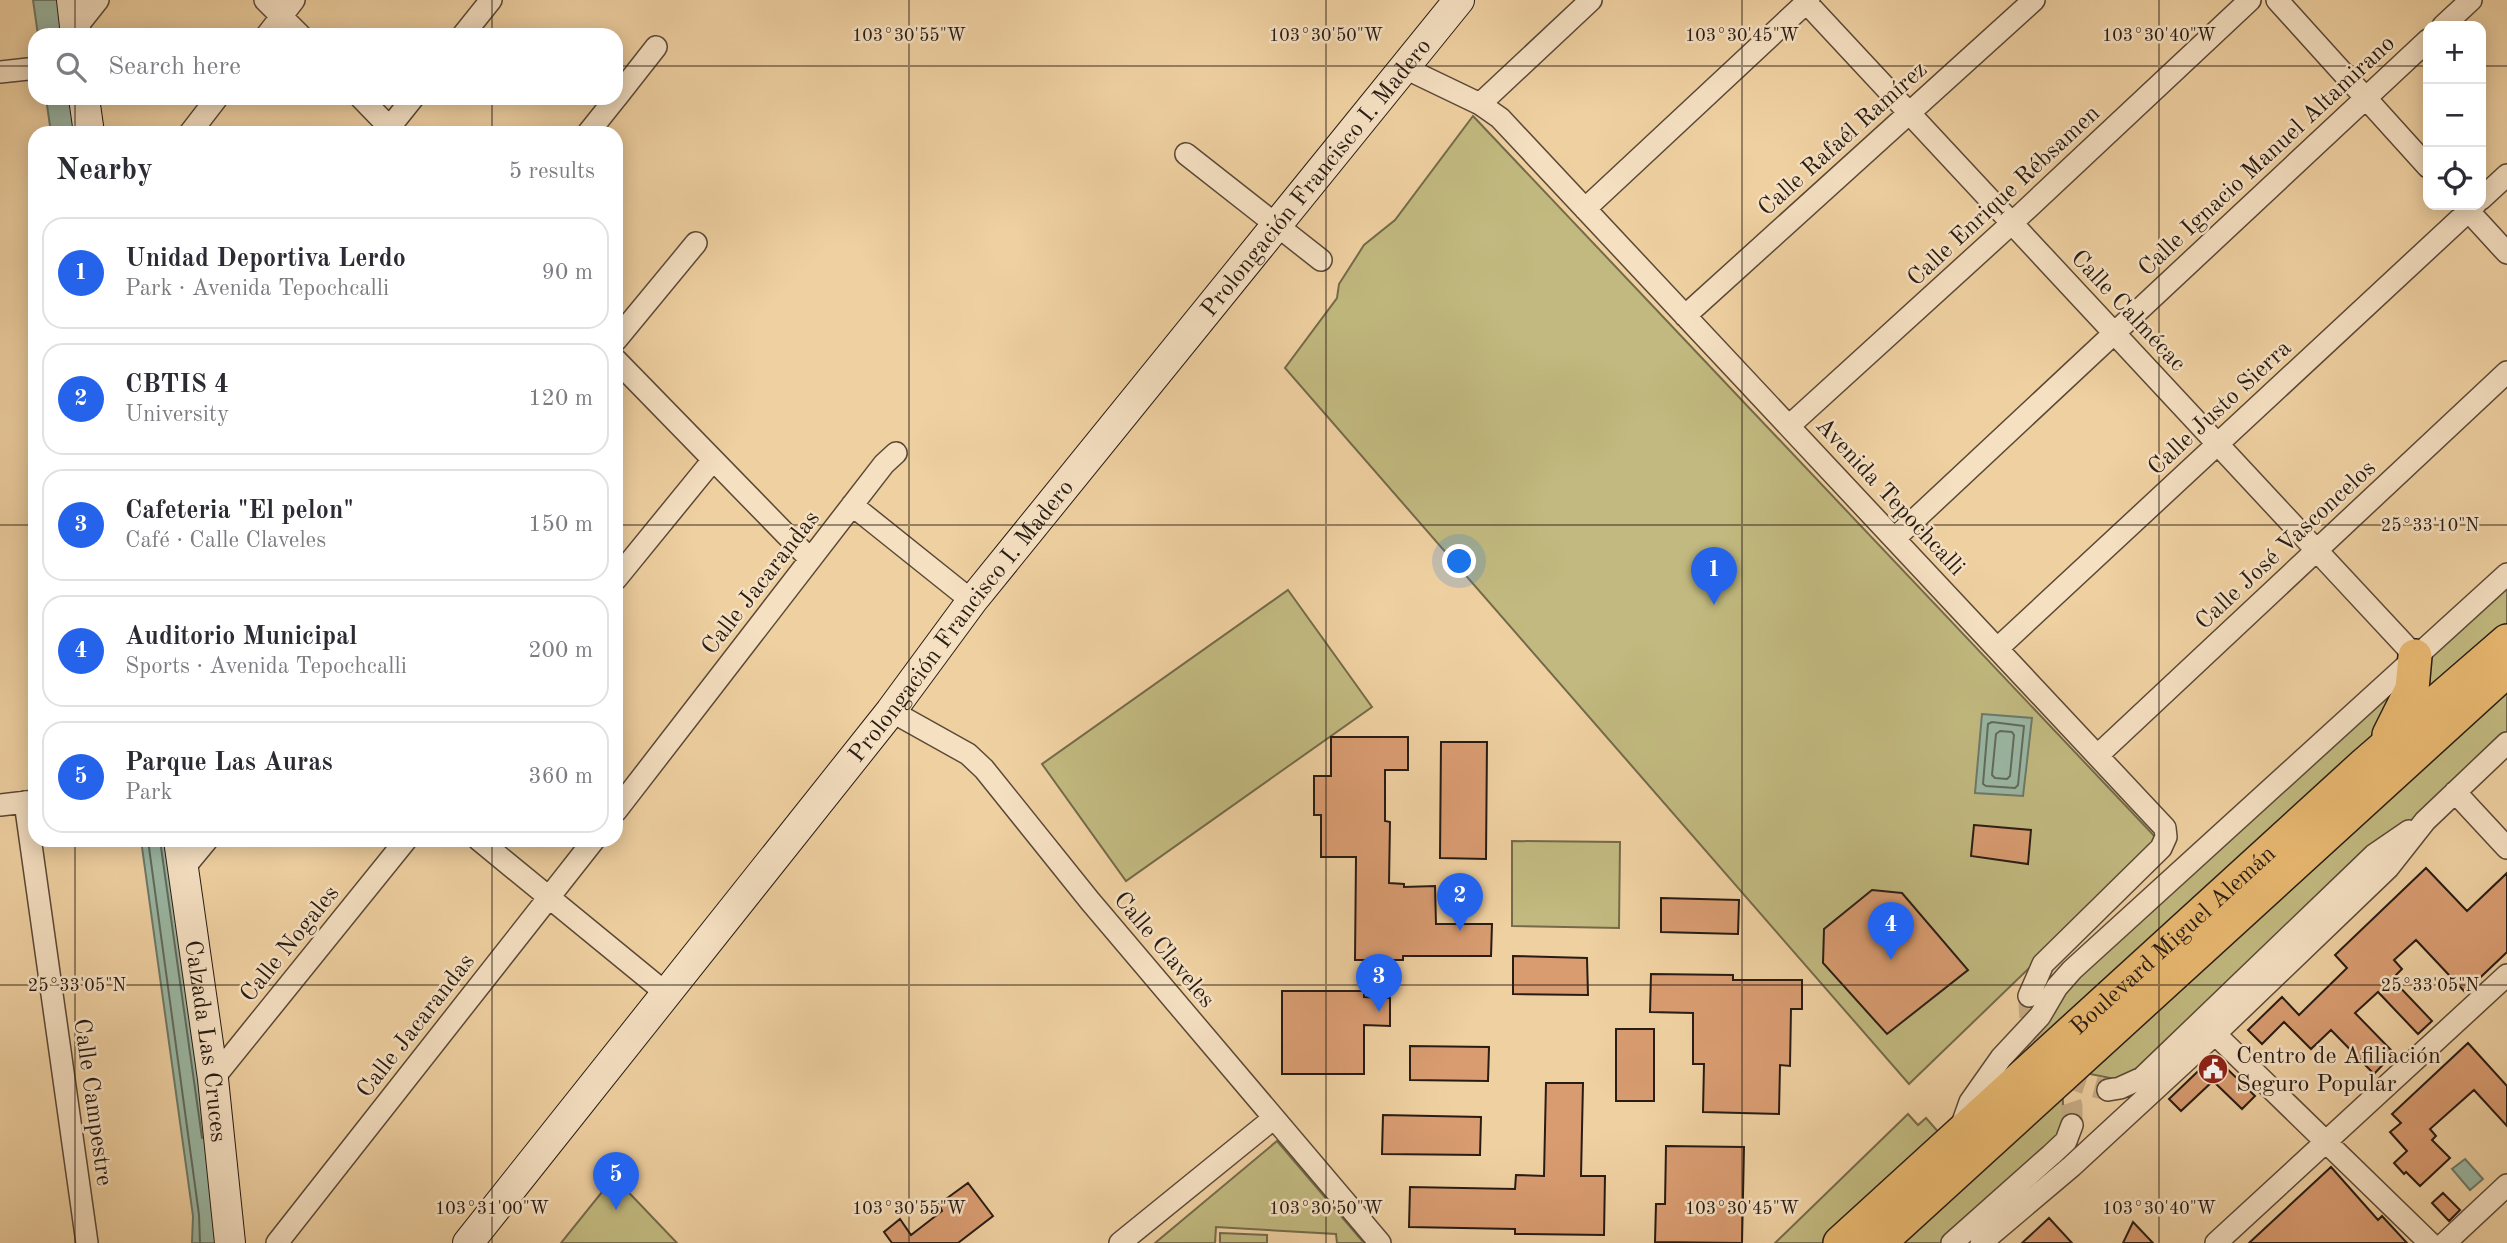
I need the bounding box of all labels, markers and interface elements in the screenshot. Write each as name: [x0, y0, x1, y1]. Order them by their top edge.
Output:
map controls: [2423, 21, 2486, 210]
button: +: [2423, 21, 2486, 84]
text: 103°30'55"W: [852, 27, 966, 45]
text: 103°30'50"W: [1269, 27, 1383, 45]
text: 103°30'45"W: [1685, 27, 1799, 45]
text: 103°30'40"W: [2102, 27, 2216, 45]
search box: [28, 28, 623, 105]
street label: Calle Ignacio Manuel Altamirano: [2135, 32, 2400, 281]
street label: Prolongación Francisco I. Madero: [1197, 35, 1437, 322]
icon: search: [52, 48, 90, 86]
text: Search here: [108, 54, 241, 80]
street label: Calle Rafaél Ramírez: [1754, 58, 1932, 221]
button: −: [2423, 84, 2486, 147]
street label: Calle Enrique Rébsamen: [1904, 101, 2105, 292]
button: locate: [2423, 147, 2486, 210]
text: Nearby: [56, 156, 153, 186]
text: 5 results: [509, 160, 595, 183]
text: Unidad Deportiva Lerdo: [125, 246, 406, 272]
street label: Calle Calmécac: [2066, 246, 2189, 377]
text: 1: [74, 261, 88, 284]
text: 90 m: [542, 261, 593, 284]
text: Park · Avenida Tepochcalli: [125, 277, 389, 300]
street label: Calle Justo Sierra: [2144, 336, 2297, 481]
text: CBTIS 4: [125, 372, 229, 398]
text: 2: [74, 387, 88, 410]
text: 120 m: [528, 387, 593, 410]
text: University: [125, 403, 229, 426]
street label: Avenida Tepochcalli: [1810, 414, 1969, 581]
street label: Calle José Vasconcelos: [2192, 456, 2381, 635]
street label: Prolongación Francisco I. Madero: [845, 476, 1079, 767]
text: Cafeteria "El pelon": [125, 498, 354, 524]
street label: Calle Jacarandas: [698, 507, 825, 660]
text: 3: [74, 513, 88, 536]
text: 150 m: [528, 513, 593, 536]
text: 25°33'10"N: [2381, 517, 2479, 535]
text: Café · Calle Claveles: [125, 529, 326, 552]
your location: [1442, 544, 1476, 578]
pin: 1: [1691, 547, 1737, 605]
text: Auditorio Municipal: [125, 624, 357, 650]
text: 4: [74, 639, 88, 662]
text: 200 m: [528, 639, 593, 662]
text: Sports · Avenida Tepochcalli: [125, 655, 407, 678]
text: Parque Las Auras: [125, 750, 333, 776]
text: 5: [74, 765, 88, 788]
text: 360 m: [528, 765, 593, 788]
text: Park: [125, 781, 172, 804]
street label: Boulevard Miguel Alemán: [2067, 842, 2281, 1040]
pin: 2: [1437, 873, 1483, 931]
street label: Calle Nogales: [237, 882, 344, 1007]
street label: Calle Claveles: [1108, 888, 1219, 1013]
pin: 4: [1868, 902, 1914, 960]
street label: Calzada Las Cruces: [179, 939, 229, 1144]
street label: Calle Jacarandas: [353, 950, 480, 1103]
pin: 3: [1356, 954, 1402, 1012]
text: 25°33'05"N: [28, 977, 126, 995]
text: 25°33'05"N: [2381, 977, 2479, 995]
street label: Calle Campestre: [68, 1017, 116, 1188]
place label: Centro de Afiliación Seguro Popular: [2236, 1045, 2441, 1097]
public building icon: Centro de Afiliación Seguro Popular: [2196, 1052, 2230, 1086]
pin: 5: [593, 1152, 639, 1210]
text: 103°31'00"W: [435, 1200, 549, 1218]
text: 103°30'55"W: [852, 1200, 966, 1218]
text: 103°30'50"W: [1269, 1200, 1383, 1218]
text: 103°30'45"W: [1685, 1200, 1799, 1218]
text: 103°30'40"W: [2102, 1200, 2216, 1218]

